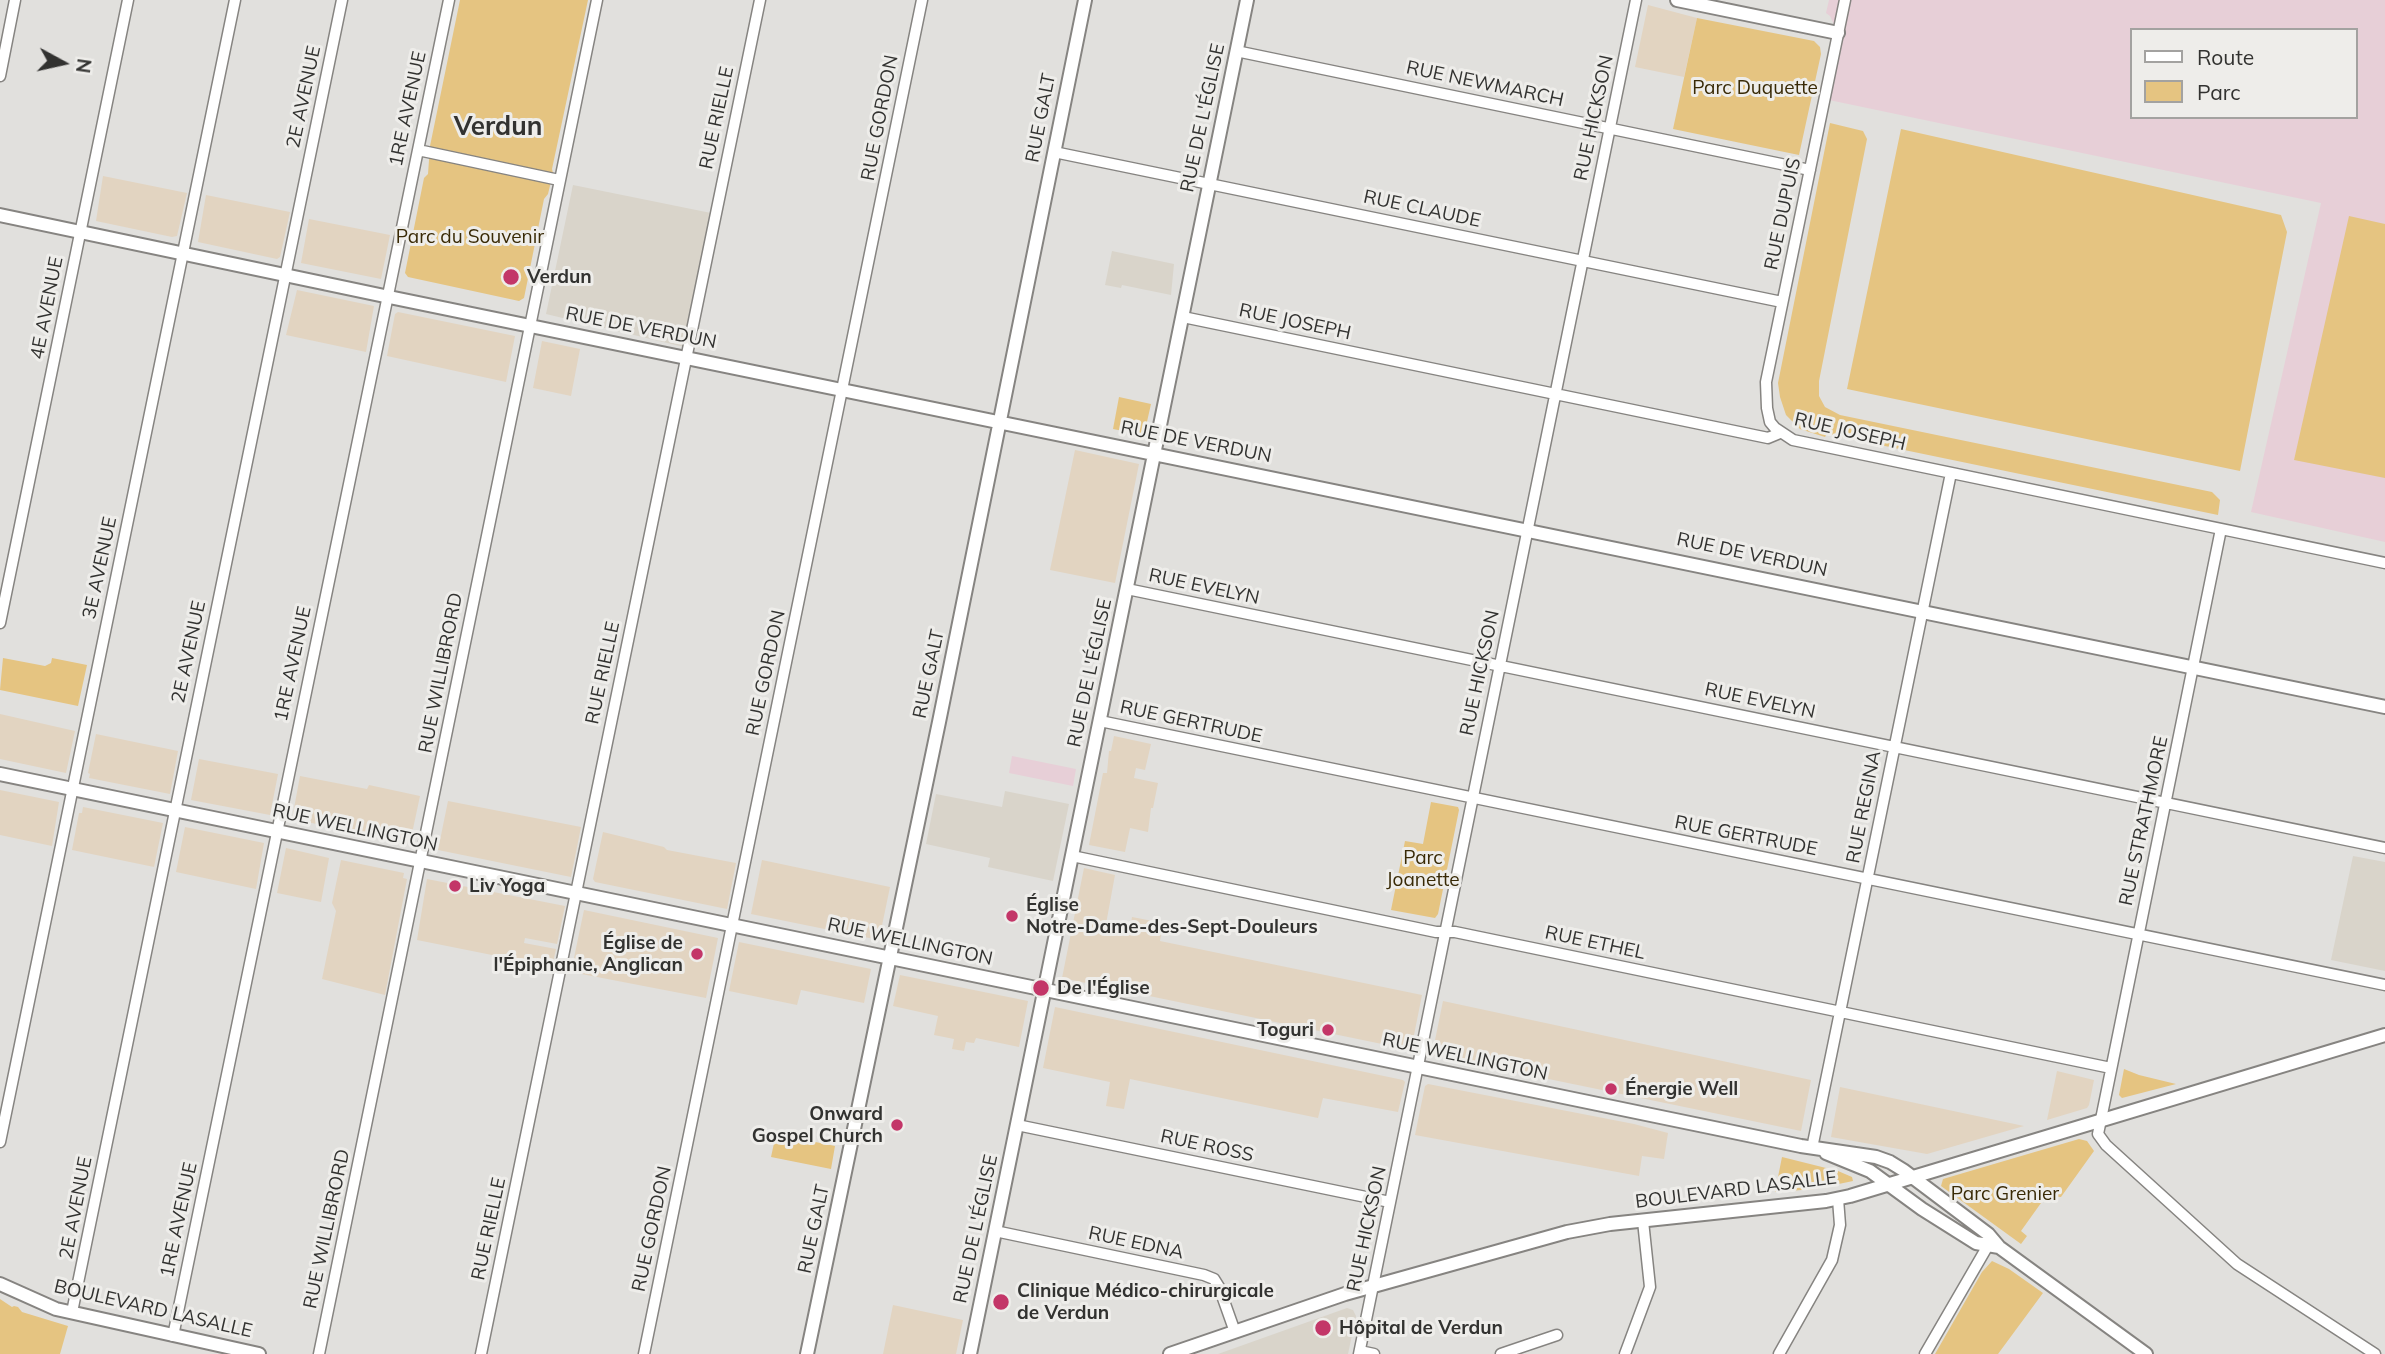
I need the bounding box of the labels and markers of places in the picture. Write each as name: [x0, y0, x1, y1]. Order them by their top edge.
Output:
place label: Verdun: [527, 266, 592, 288]
marker: Verdun: [501, 267, 521, 287]
place label: Liv Yoga: [469, 875, 545, 897]
marker: Liv Yoga: [447, 878, 463, 894]
place label: Église Notre-Dame-des-Sept-Douleurs: [1026, 894, 1318, 938]
marker: Église Notre-Dame-des-Sept-Douleurs: [1004, 908, 1020, 924]
place label: Église de l'Épiphanie, Anglican: [493, 932, 683, 976]
marker: Église de l'Épiphanie, Anglican: [689, 946, 705, 962]
place label: De l'Église: [1057, 977, 1150, 999]
marker: De l'Église: [1031, 978, 1051, 998]
place label: Toguri: [1257, 1019, 1314, 1041]
marker: Toguri: [1320, 1022, 1336, 1038]
place label: Énergie Well: [1625, 1078, 1738, 1100]
marker: Énergie Well: [1603, 1081, 1619, 1097]
place label: Onward Gospel Church: [752, 1103, 883, 1147]
marker: Onward Gospel Church: [889, 1117, 905, 1133]
place label: Clinique Médico-chirurgicale de Verdun: [1017, 1280, 1274, 1324]
marker: Clinique Médico-chirurgicale de Verdun: [991, 1292, 1011, 1312]
place label: Hôpital de Verdun: [1339, 1317, 1503, 1339]
marker: Hôpital de Verdun: [1313, 1318, 1333, 1338]

